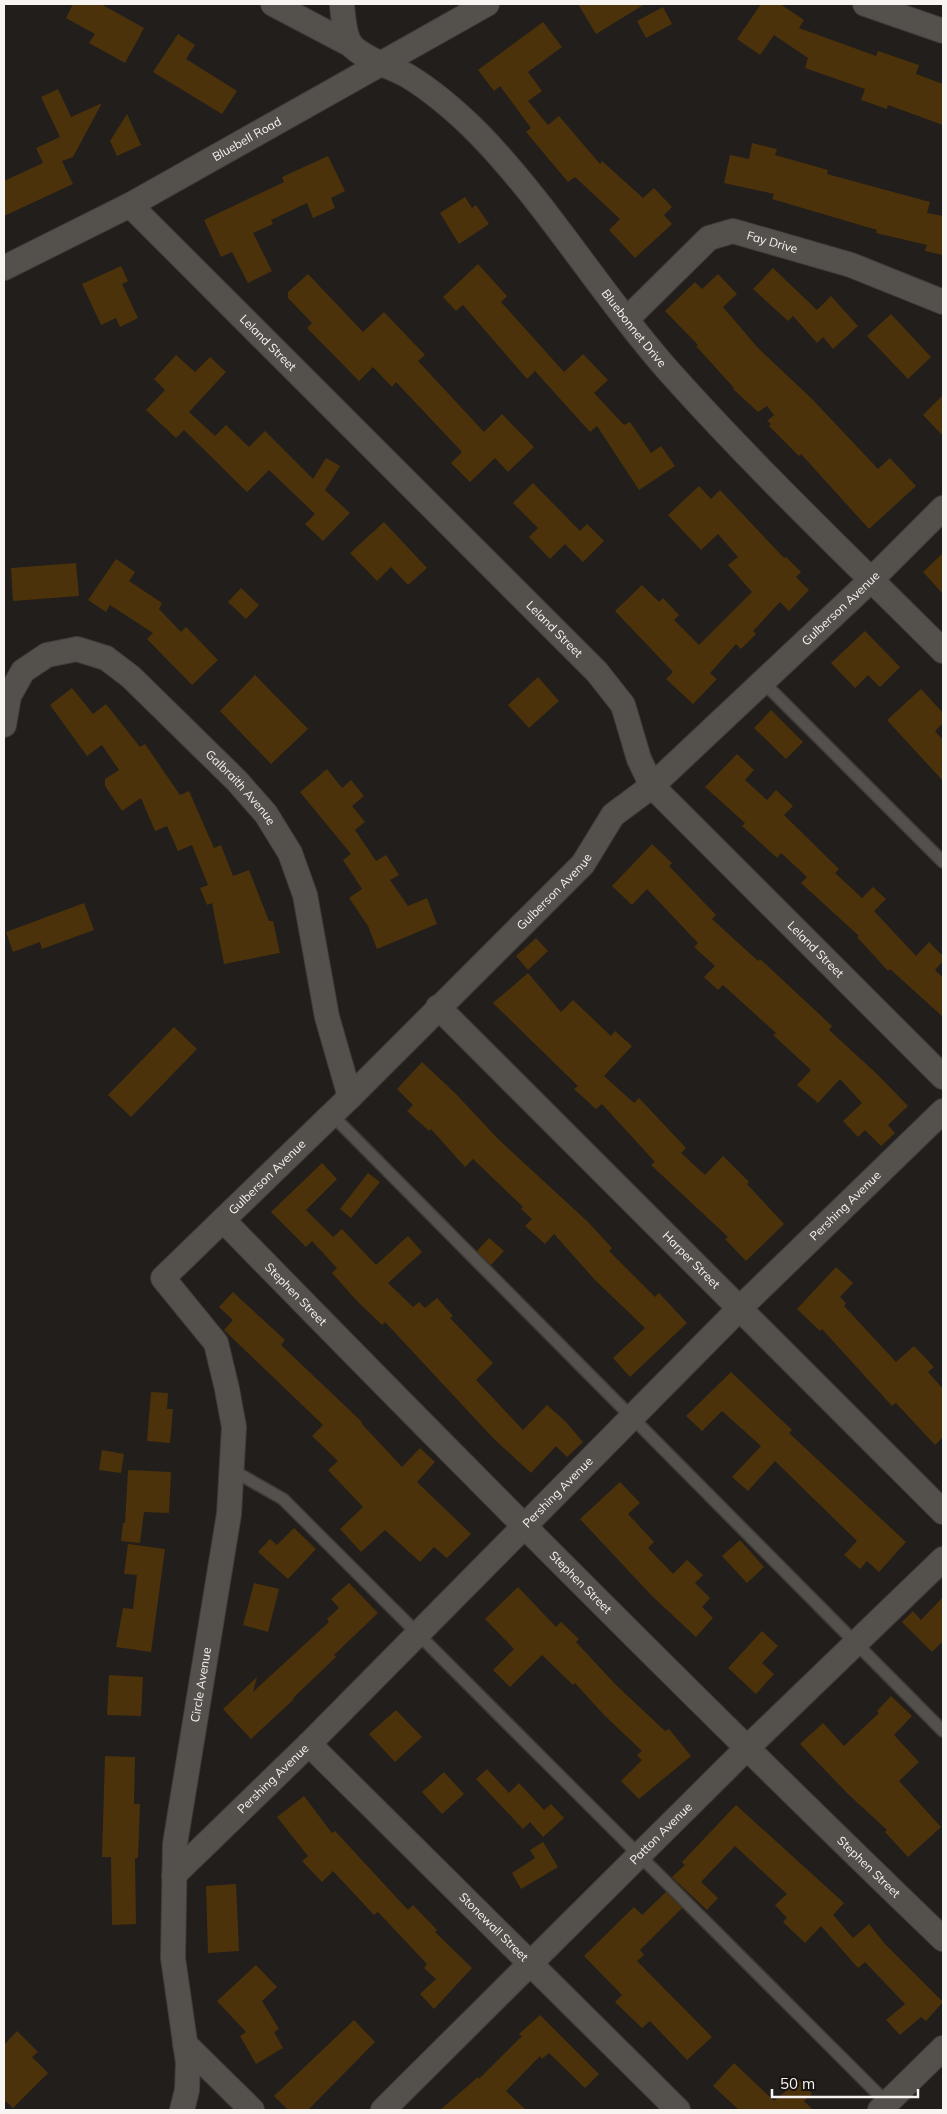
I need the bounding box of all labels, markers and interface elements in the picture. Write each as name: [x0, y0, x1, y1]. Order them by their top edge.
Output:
street label: Bluebell Road: [210, 113, 284, 164]
street label: Fay Drive: [745, 227, 799, 256]
street label: Bluebonnet Drive: [599, 286, 670, 370]
street label: Leland Street: [237, 311, 300, 374]
street label: Gulberson Avenue: [798, 568, 882, 648]
street label: Leland Street: [523, 598, 586, 660]
street label: Galbraith Avenue: [203, 746, 279, 828]
street label: Gulberson Avenue: [513, 851, 595, 933]
street label: Leland Street: [785, 918, 847, 981]
street label: Gulberson Avenue: [225, 1136, 308, 1218]
street label: Pershing Avenue: [806, 1167, 884, 1243]
street label: Harper Street: [660, 1228, 723, 1292]
street label: Stephen Street: [262, 1259, 330, 1329]
street label: Pershing Avenue: [519, 1453, 596, 1531]
street label: Stephen Street: [546, 1548, 615, 1617]
street label: Circle Avenue: [187, 1646, 214, 1723]
street label: Pershing Avenue: [234, 1741, 311, 1816]
street label: Patton Avenue: [626, 1799, 695, 1867]
street label: Stephen Street: [834, 1833, 904, 1901]
street label: Stonewall Street: [456, 1889, 532, 1964]
scale bar: [772, 2066, 918, 2098]
text: 50 m: [780, 2074, 815, 2093]

